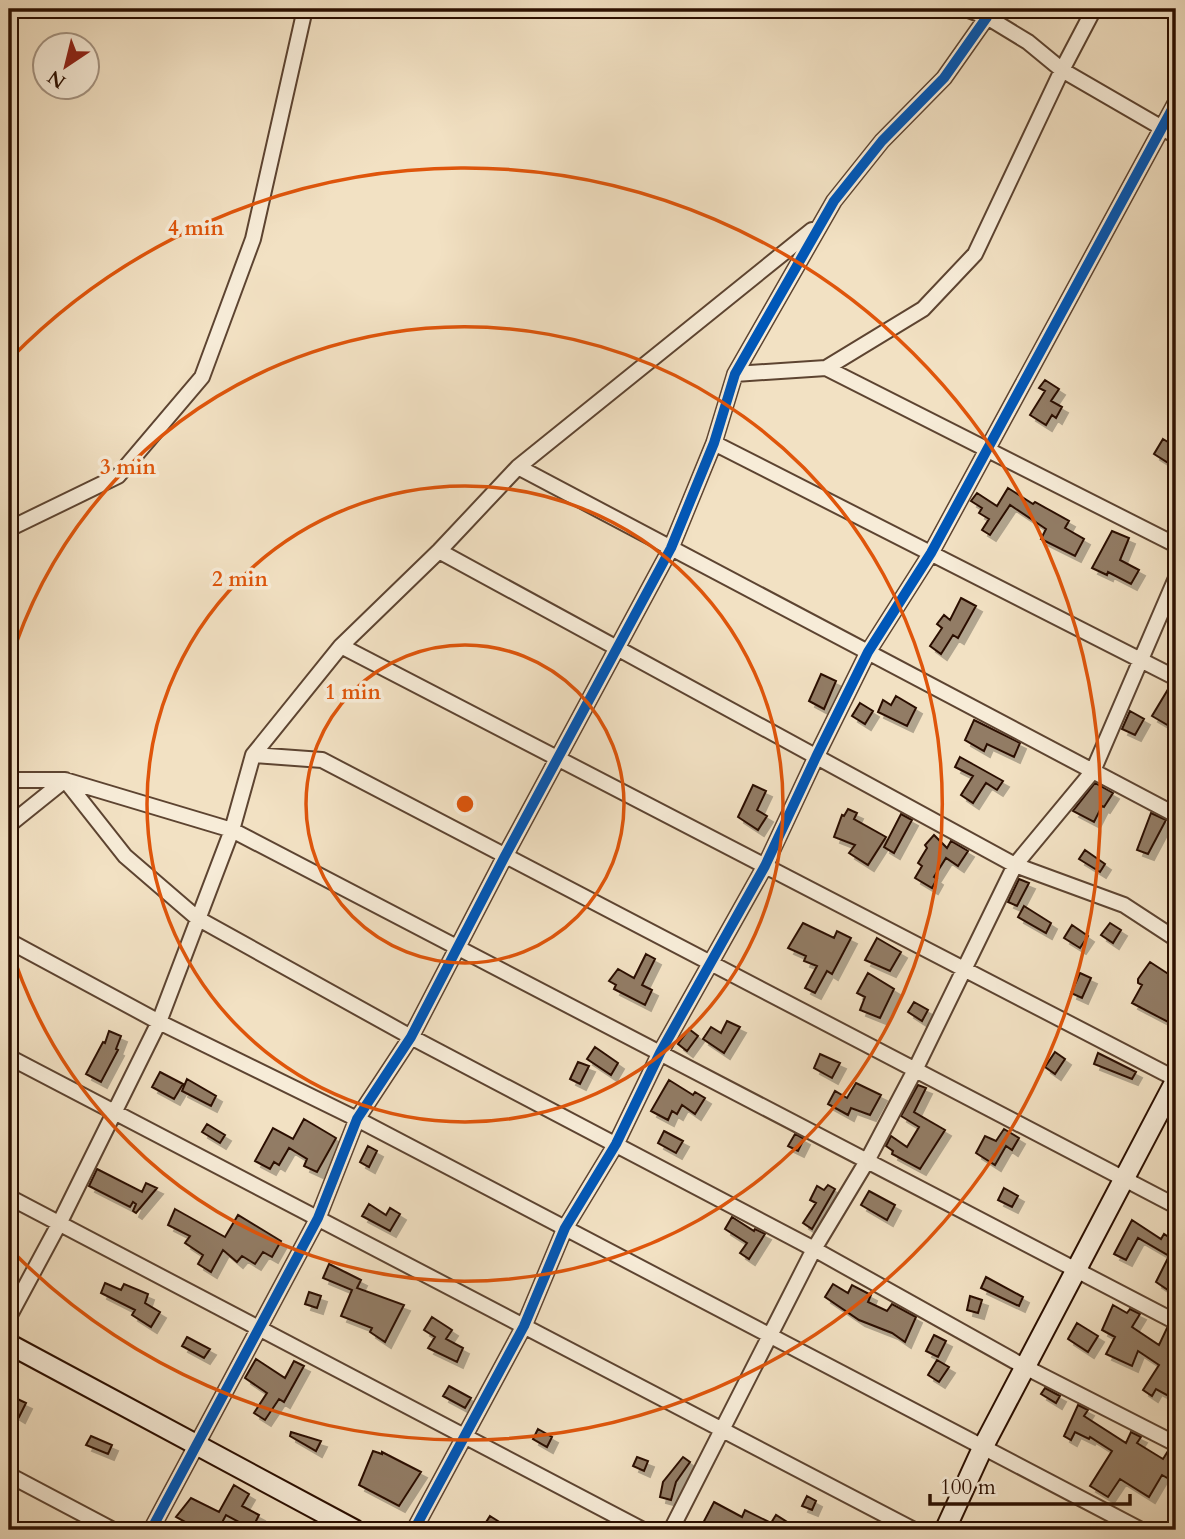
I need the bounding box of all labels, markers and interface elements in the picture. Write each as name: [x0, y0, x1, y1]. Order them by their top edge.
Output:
north arrow: [32, 32, 102, 102]
text: N: [42, 63, 71, 94]
text: 4 min: [168, 214, 224, 243]
text: 3 min: [100, 453, 156, 482]
text: 2 min: [212, 565, 268, 594]
text: 1 min: [325, 678, 381, 707]
centre of rings: [453, 792, 477, 816]
scale bar: [930, 1462, 1129, 1506]
text: 100 m: [940, 1473, 996, 1502]

